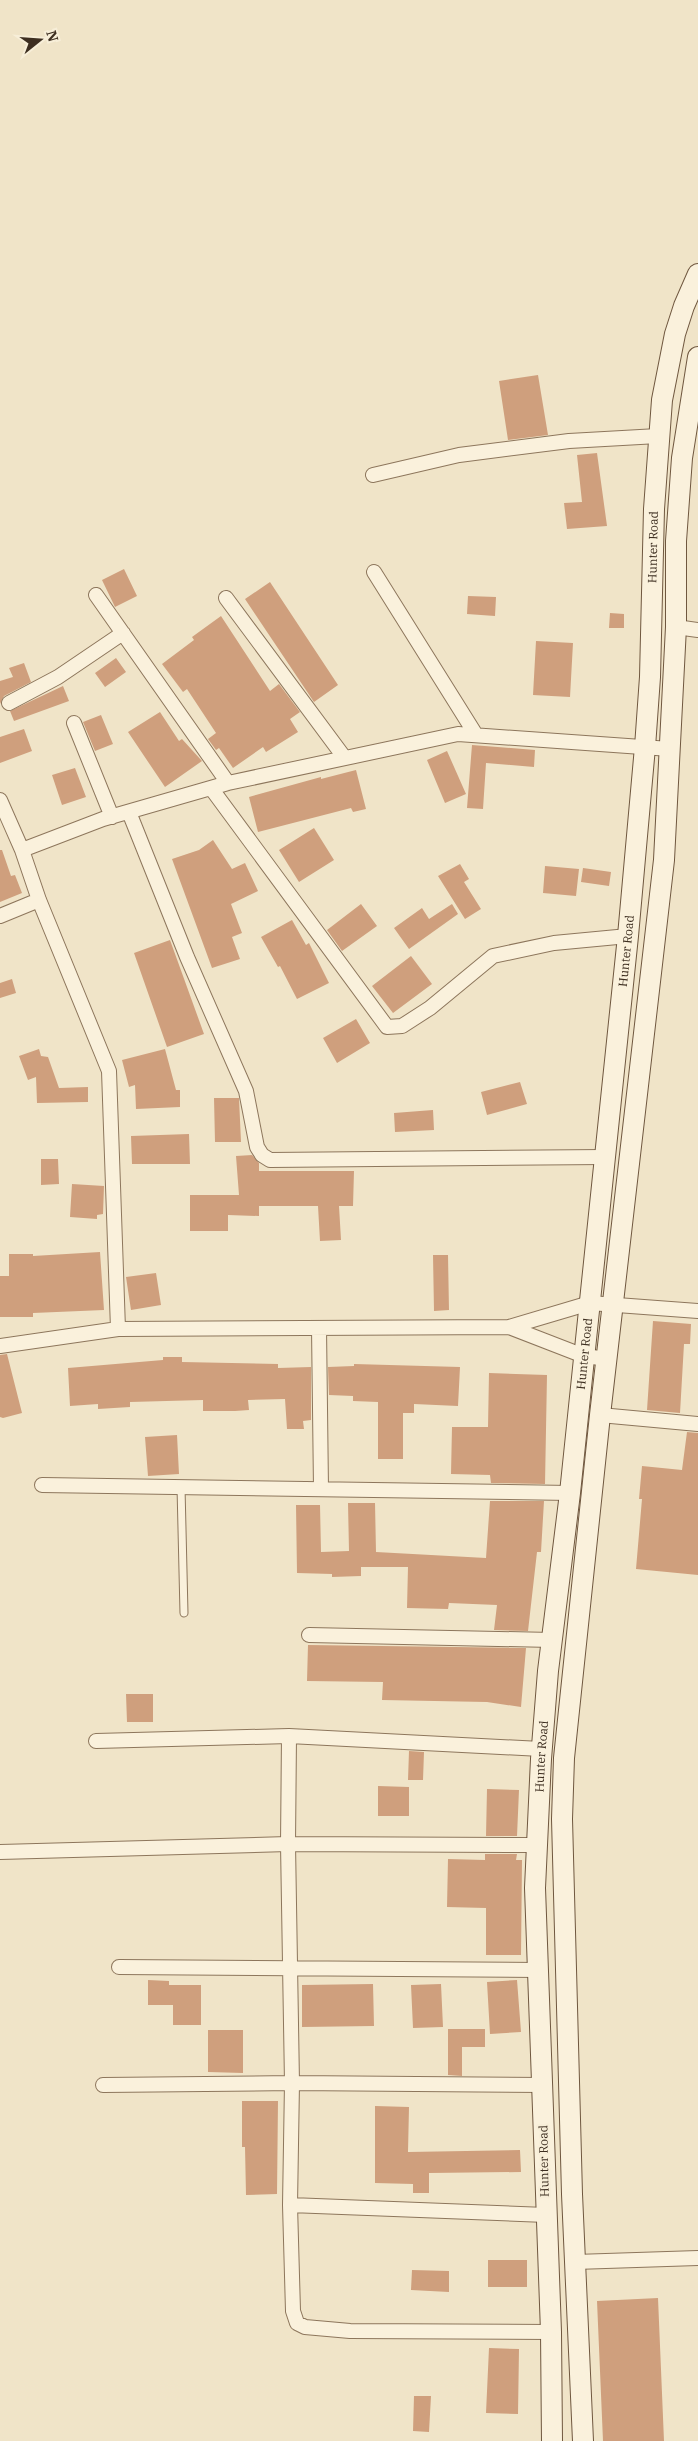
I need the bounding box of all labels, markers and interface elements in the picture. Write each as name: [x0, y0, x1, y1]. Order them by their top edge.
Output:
north arrow: [15, 15, 65, 65]
text: N: [42, 28, 63, 44]
street label: Hunter Road: [644, 511, 661, 583]
street label: Hunter Road: [615, 914, 637, 988]
street label: Hunter Road: [573, 1317, 595, 1390]
street label: Hunter Road: [531, 1720, 551, 1793]
street label: Hunter Road: [535, 2125, 552, 2197]

